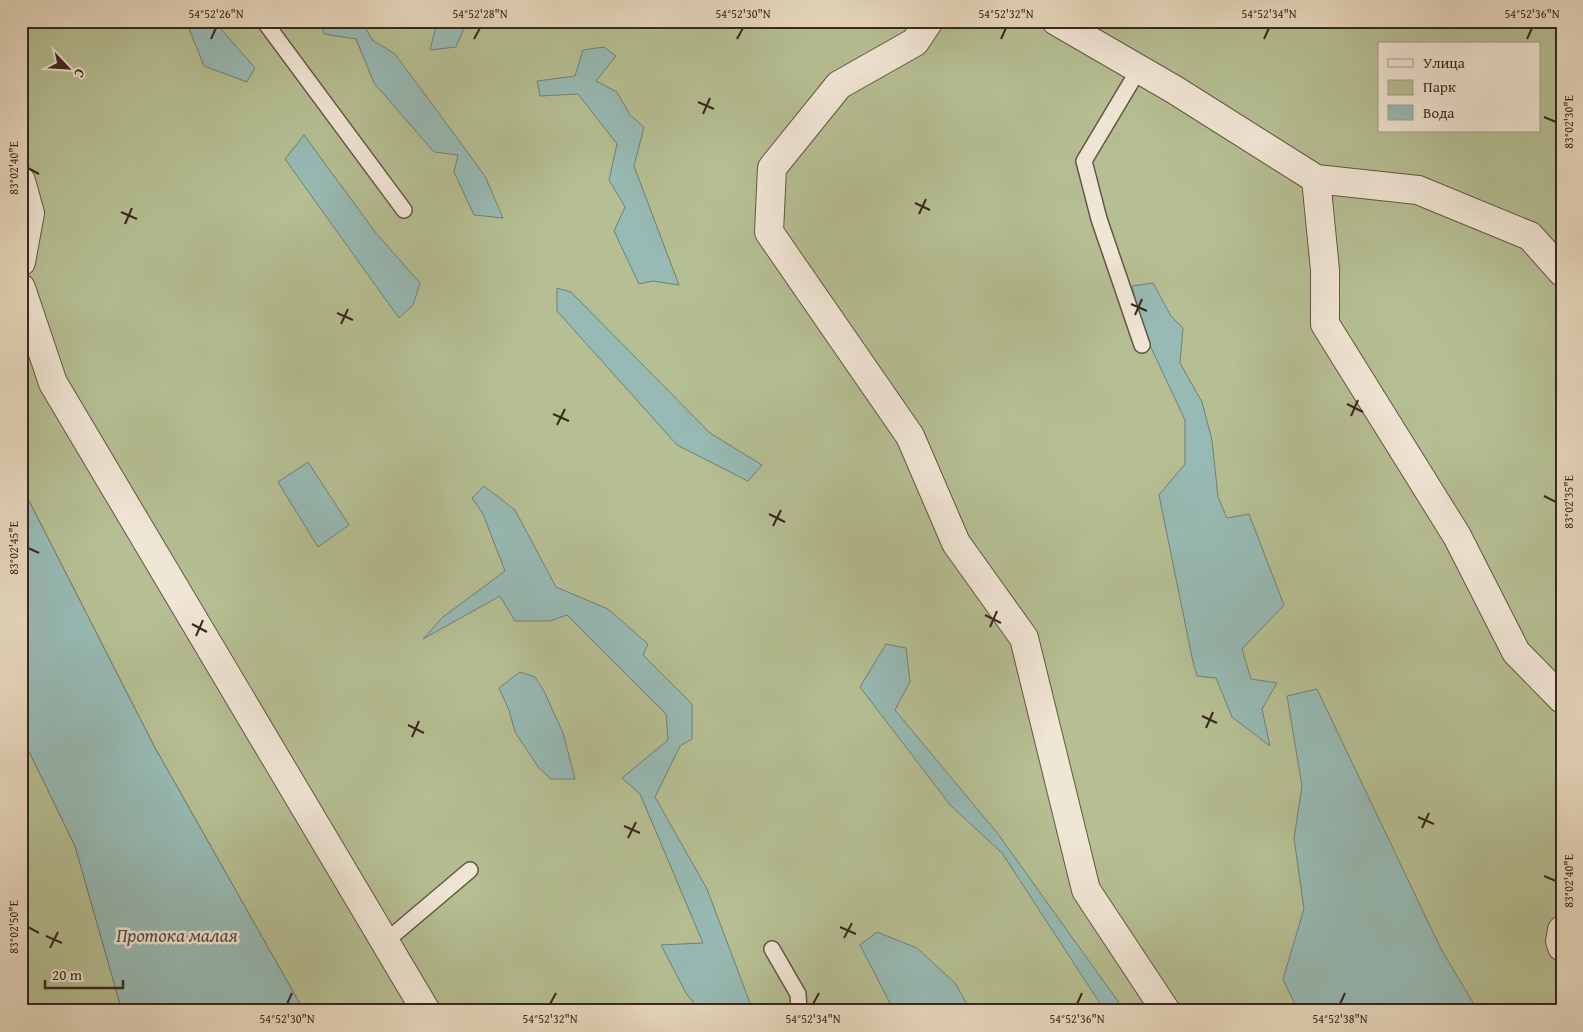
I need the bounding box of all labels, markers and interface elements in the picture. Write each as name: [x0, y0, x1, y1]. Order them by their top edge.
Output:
text: 54°52'26"N: [188, 5, 244, 22]
text: 54°52'28"N: [452, 5, 508, 22]
text: 54°52'30"N: [715, 5, 771, 22]
text: 54°52'32"N: [978, 5, 1034, 22]
text: 54°52'34"N: [1241, 5, 1297, 22]
text: 54°52'36"N: [1504, 5, 1560, 22]
north arrow: [42, 42, 92, 92]
legend: [1378, 42, 1540, 132]
text: Улица: [1423, 52, 1466, 73]
text: С: [69, 66, 91, 81]
text: Парк: [1423, 76, 1456, 97]
text: 83°02'30"E: [1560, 95, 1577, 149]
text: Вода: [1423, 102, 1455, 123]
text: 83°02'40"E: [5, 141, 22, 195]
text: 83°02'35"E: [1560, 475, 1577, 529]
text: 83°02'45"E: [5, 521, 22, 575]
text: 83°02'40"E: [1560, 854, 1577, 908]
text: 83°02'50"E: [5, 900, 22, 954]
water label: Протока малая: [116, 921, 238, 949]
scale bar: [45, 957, 122, 989]
text: 20 m: [52, 964, 83, 985]
text: 54°52'30"N: [259, 1010, 315, 1027]
text: 54°52'32"N: [522, 1010, 578, 1027]
text: 54°52'34"N: [785, 1010, 841, 1027]
text: 54°52'36"N: [1049, 1010, 1105, 1027]
text: 54°52'38"N: [1312, 1010, 1368, 1027]

